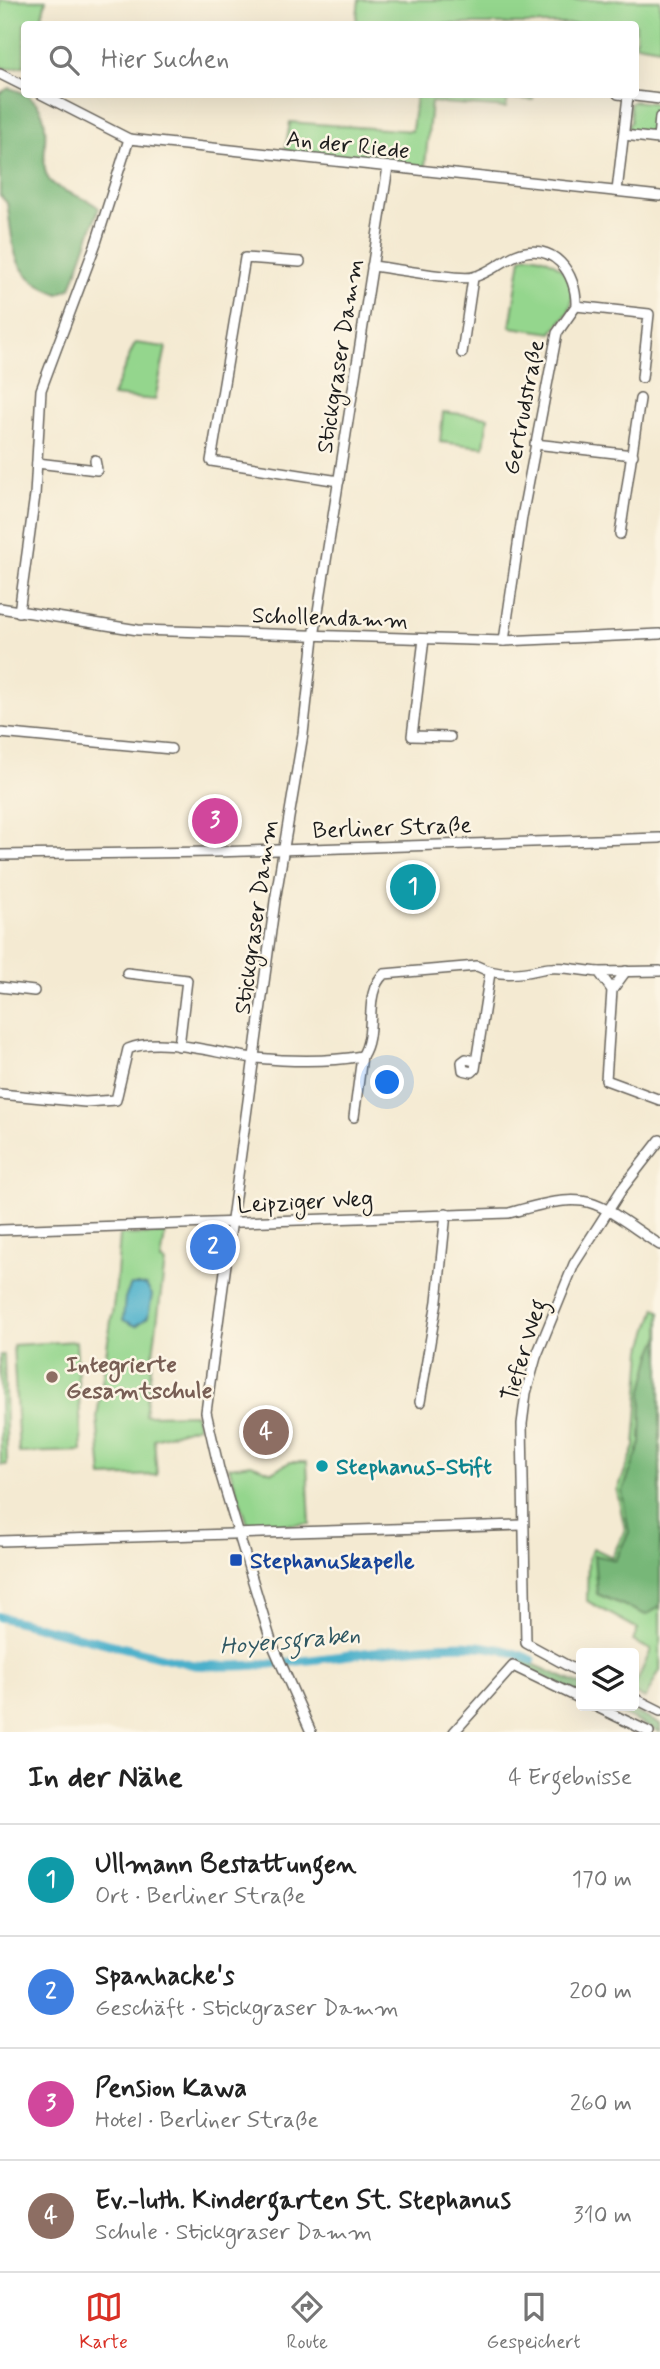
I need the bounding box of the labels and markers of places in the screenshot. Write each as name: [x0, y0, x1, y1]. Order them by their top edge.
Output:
pin: 3: [192, 795, 238, 847]
pin: 1: [390, 861, 436, 913]
pin: 2: [190, 1221, 236, 1273]
place label: Integrierte Gesamtschule: [66, 1351, 212, 1407]
marker: Integrierte Gesamtschule: [44, 1369, 60, 1385]
pin: 4: [243, 1406, 289, 1458]
place label: Stephanus-Stift: [336, 1453, 492, 1483]
marker: Stephanus-Stift: [314, 1458, 330, 1474]
place label: Stephanuskapelle: [250, 1547, 415, 1577]
marker: Stephanuskapelle: [228, 1552, 244, 1568]

